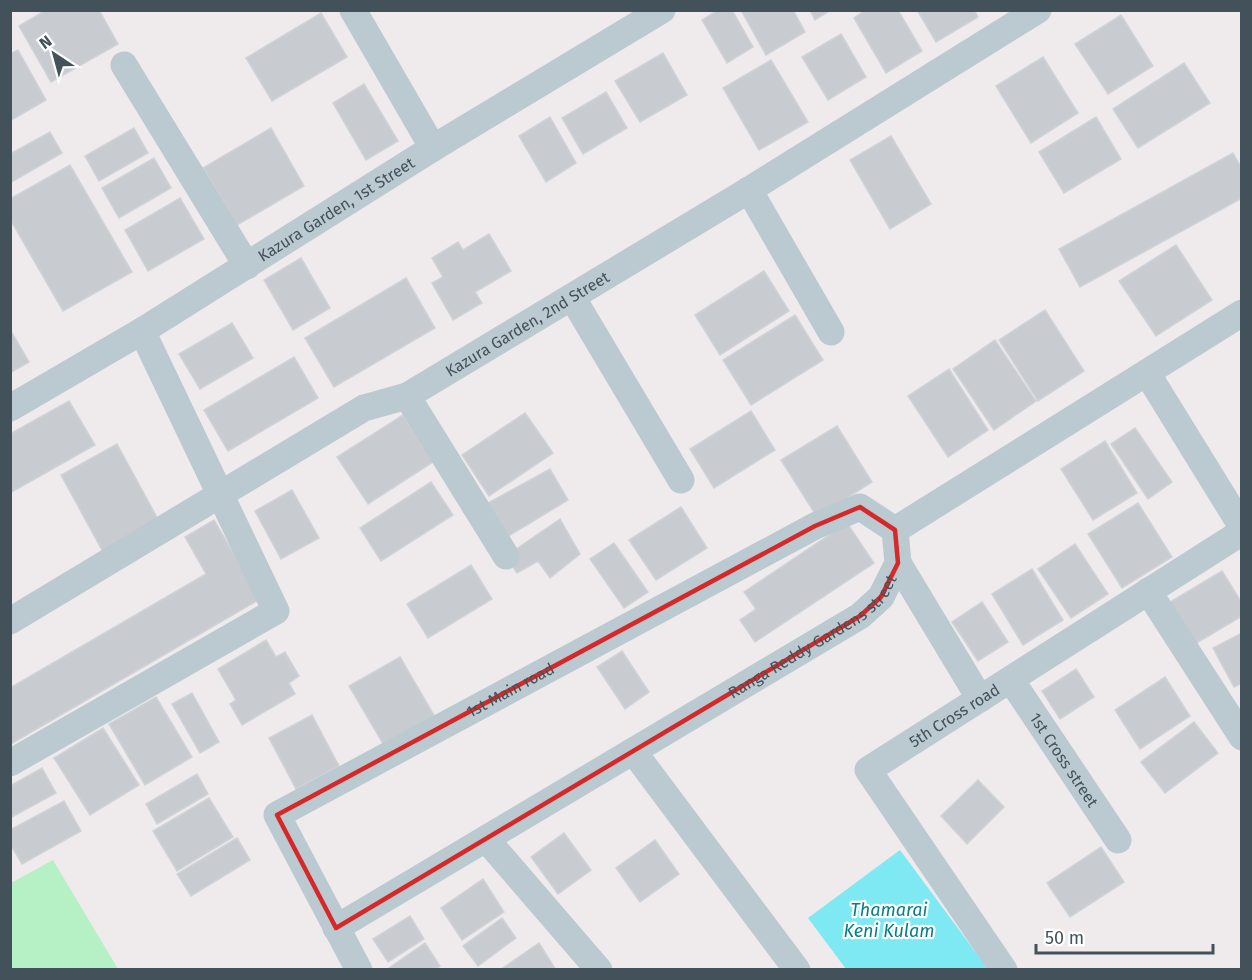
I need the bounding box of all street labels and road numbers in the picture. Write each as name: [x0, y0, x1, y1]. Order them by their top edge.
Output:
street label: Kazura Garden, 1st Street: [255, 153, 418, 266]
street label: Kazura Garden, 2nd Street: [442, 267, 613, 381]
street label: Ranga Reddy Gardens street: [725, 571, 901, 702]
street label: 1st Main road: [463, 659, 558, 722]
street label: 5th Cross road: [906, 680, 1003, 751]
street label: 1st Cross street: [1026, 709, 1102, 811]

